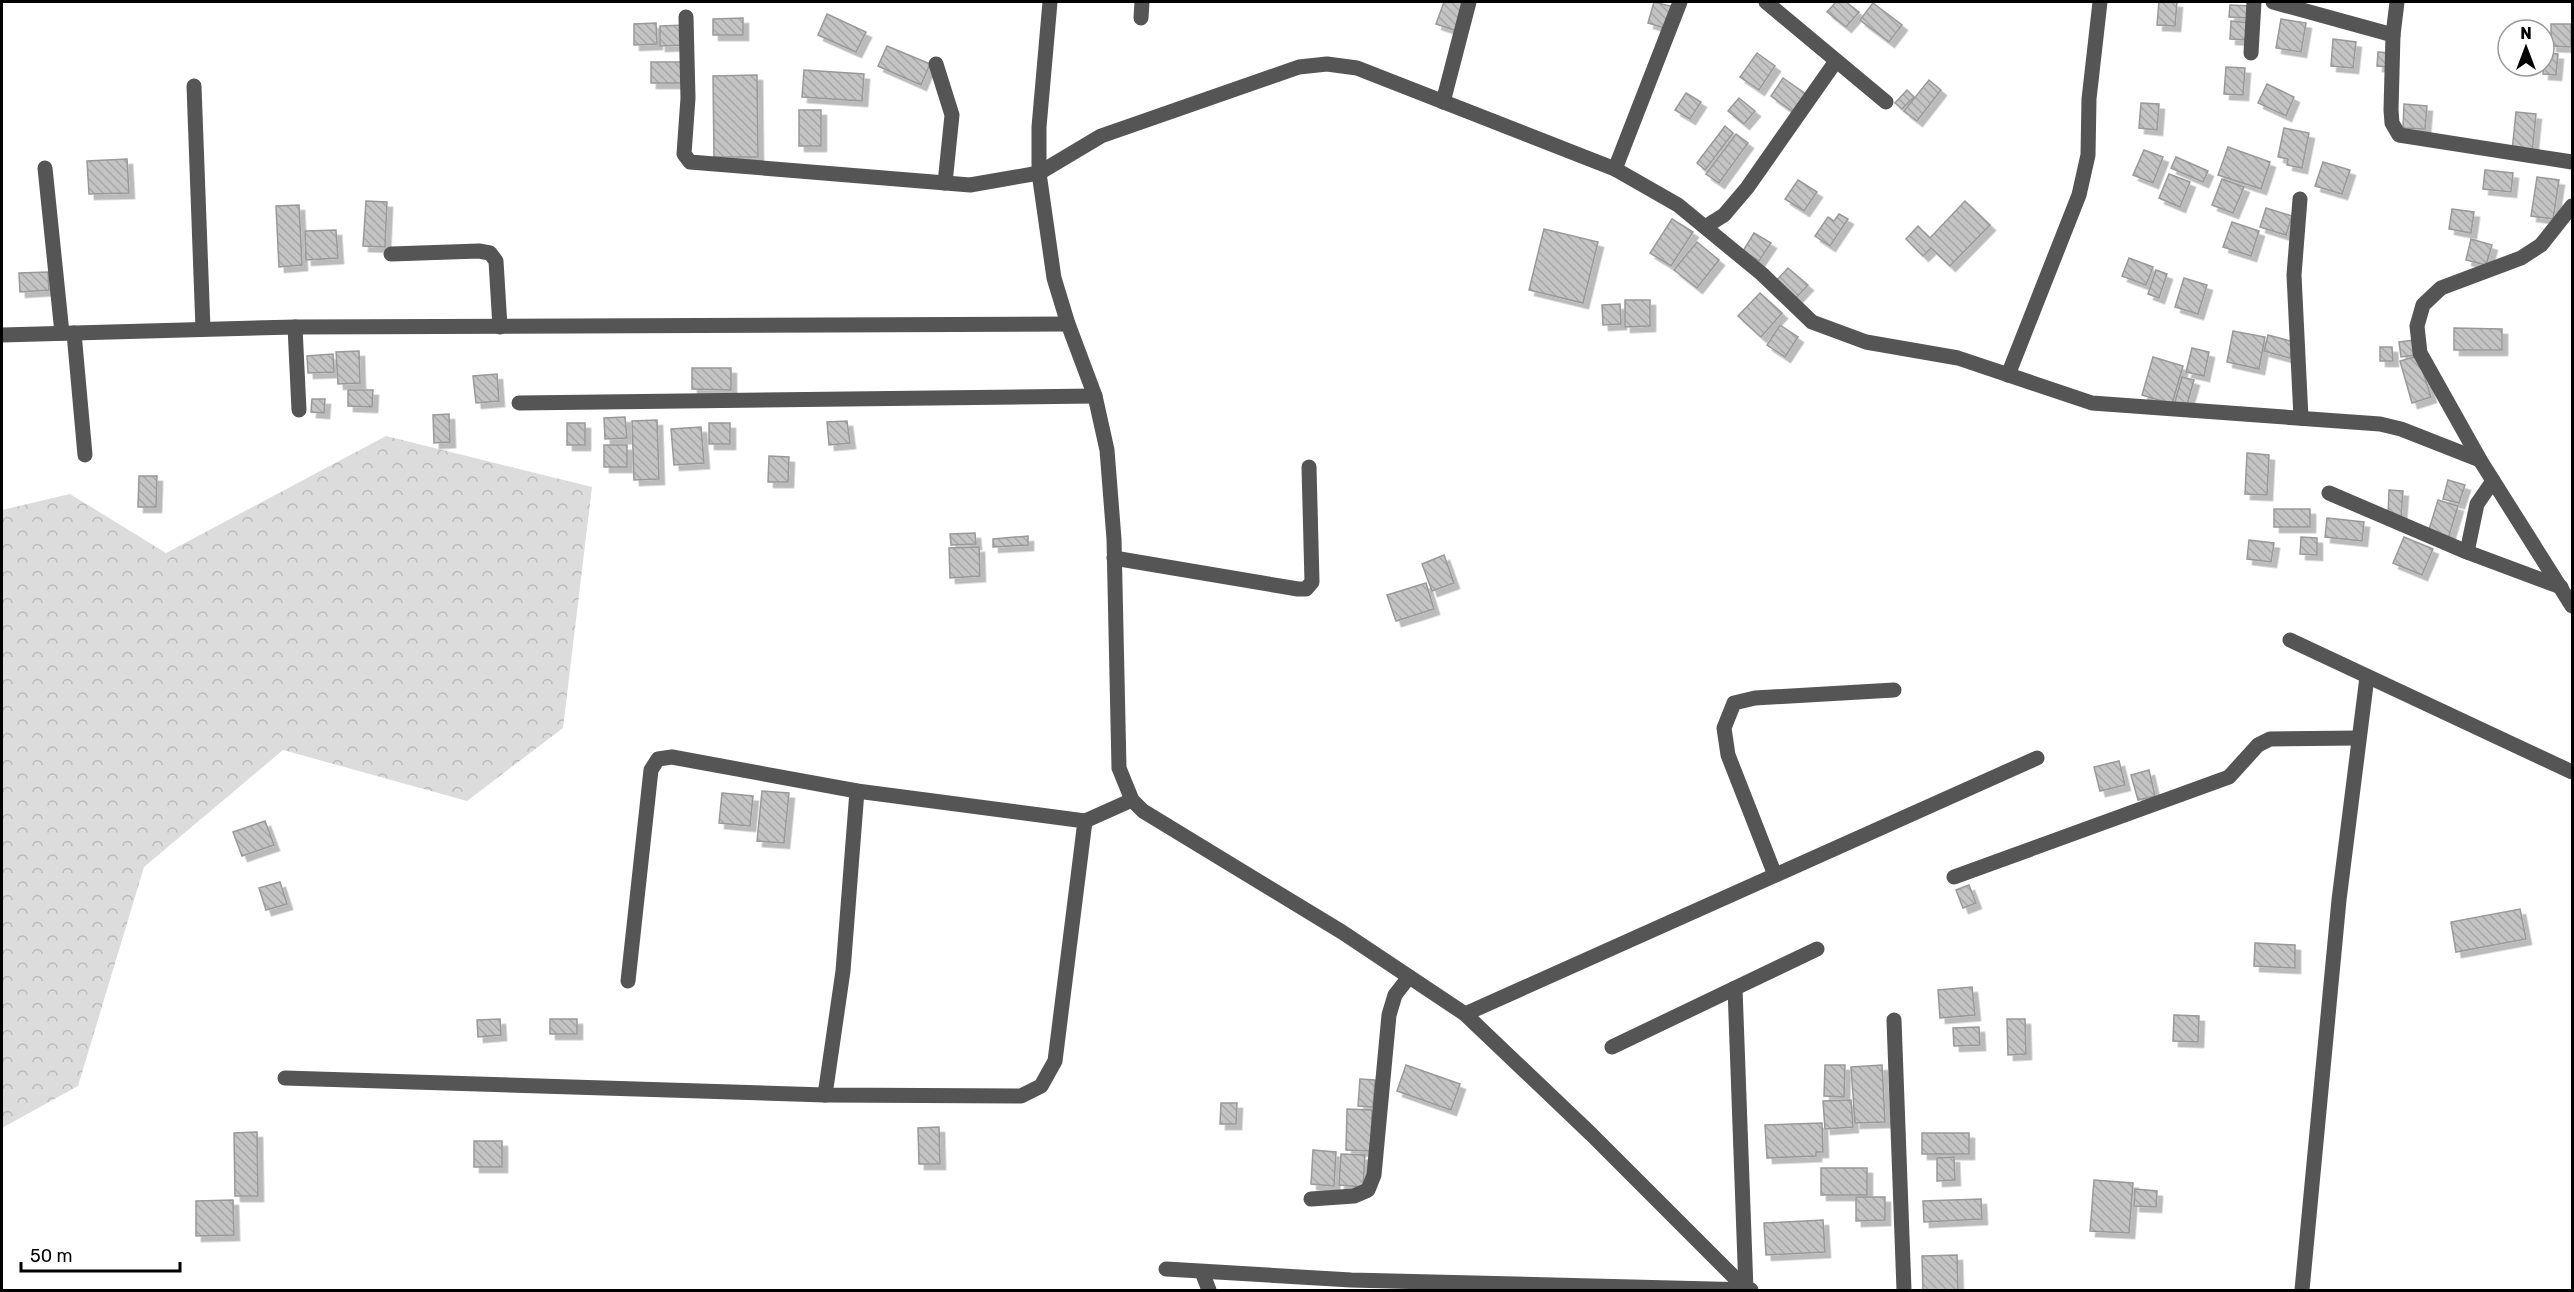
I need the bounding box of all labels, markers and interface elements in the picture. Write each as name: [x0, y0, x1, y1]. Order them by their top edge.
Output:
north arrow: [2496, 18, 2556, 78]
text: N: [2520, 24, 2532, 43]
scale bar: [21, 1235, 180, 1273]
text: 50 m: [30, 1245, 73, 1267]

